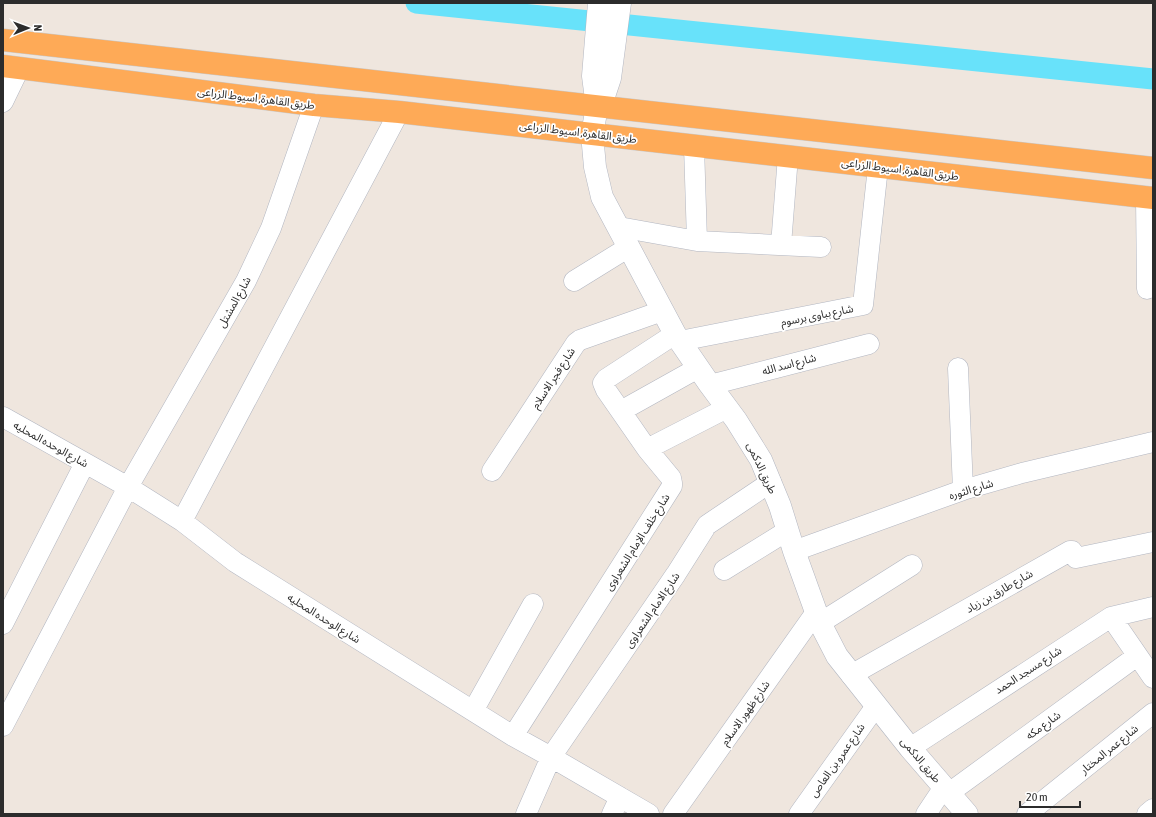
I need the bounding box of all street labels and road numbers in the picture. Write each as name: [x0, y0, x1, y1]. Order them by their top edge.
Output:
street label: طريق القاهرة, اسيوط الزراعى: [197, 85, 315, 112]
street label: طريق القاهرة, اسيوط الزراعى: [519, 119, 637, 146]
street label: طريق القاهرة, اسيوط الزراعى: [841, 156, 959, 183]
street label: شارع المشتل: [215, 274, 255, 330]
street label: شارع بباوى برسوم: [780, 302, 855, 330]
street label: شارع فجر الاسلام: [529, 345, 579, 412]
street label: شارع اسد الله: [761, 351, 818, 379]
street label: شارع الوحده المحليه: [11, 419, 91, 471]
street label: طريق الدكمى: [744, 440, 779, 496]
street label: شارع الثوره: [947, 476, 996, 503]
street label: شارع خلف الإمام الشعراوى: [602, 491, 674, 594]
street label: شارع طارق بن زياد: [963, 567, 1036, 617]
street label: شارع الامام الشعراوى: [622, 570, 684, 651]
street label: شارع الوحده المحليه: [284, 591, 363, 647]
street label: شارع مسجد الحمد: [992, 644, 1065, 698]
street label: شارع ظهور الاسلام: [718, 678, 774, 749]
street label: شارع مكه: [1023, 708, 1064, 743]
street label: شارع عمرو بن العاص: [807, 721, 869, 800]
street label: شارع عمر المختار: [1077, 722, 1142, 778]
street label: طريق الدكمى: [898, 735, 943, 786]

